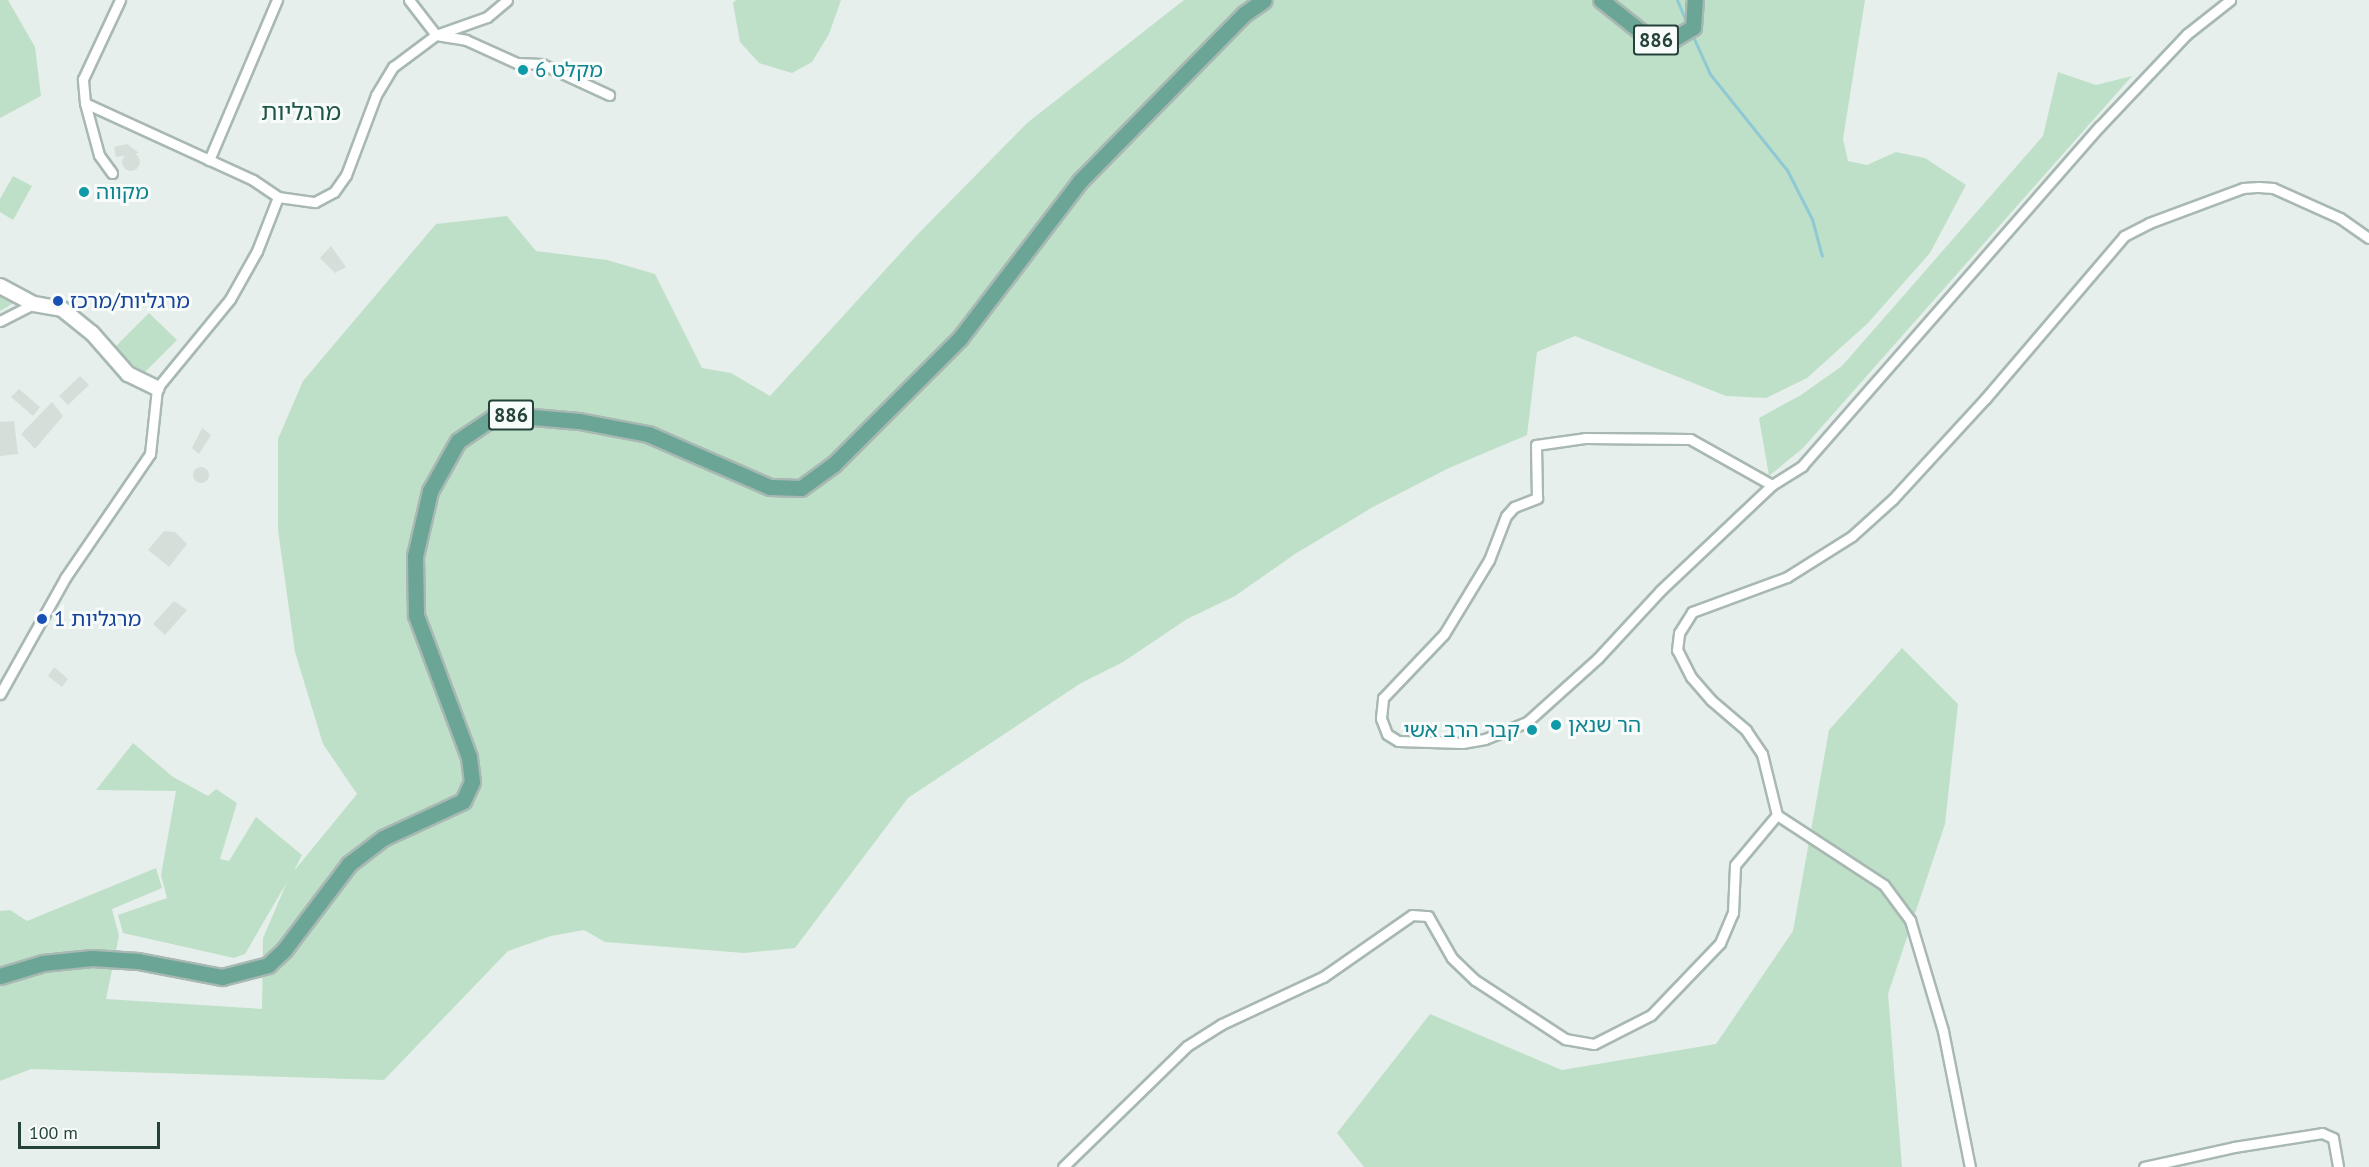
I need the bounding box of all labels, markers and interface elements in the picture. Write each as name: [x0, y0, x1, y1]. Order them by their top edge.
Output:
road number: 886: [1632, 23, 1680, 57]
place label: מקלט 6: [535, 57, 603, 83]
marker: מקלט 6: [516, 63, 530, 77]
district label: מרגליות: [261, 98, 341, 126]
place label: מקווה: [96, 179, 149, 205]
marker: מקווה: [77, 185, 91, 199]
place label: מרגליות/מרכז: [70, 288, 190, 314]
marker: מרגליות/מרכז: [51, 294, 65, 308]
road number: 886: [487, 398, 535, 432]
place label: מרגליות 1: [54, 606, 141, 632]
marker: מרגליות 1: [35, 612, 49, 626]
place label: הר שנאן: [1568, 712, 1641, 738]
place label: קבר הרב אשי: [1403, 717, 1520, 743]
marker: הר שנאן: [1549, 718, 1563, 732]
marker: קבר הרב אשי: [1525, 723, 1539, 737]
scale bar: [21, 1110, 164, 1148]
text: 100 m: [29, 1121, 78, 1144]

